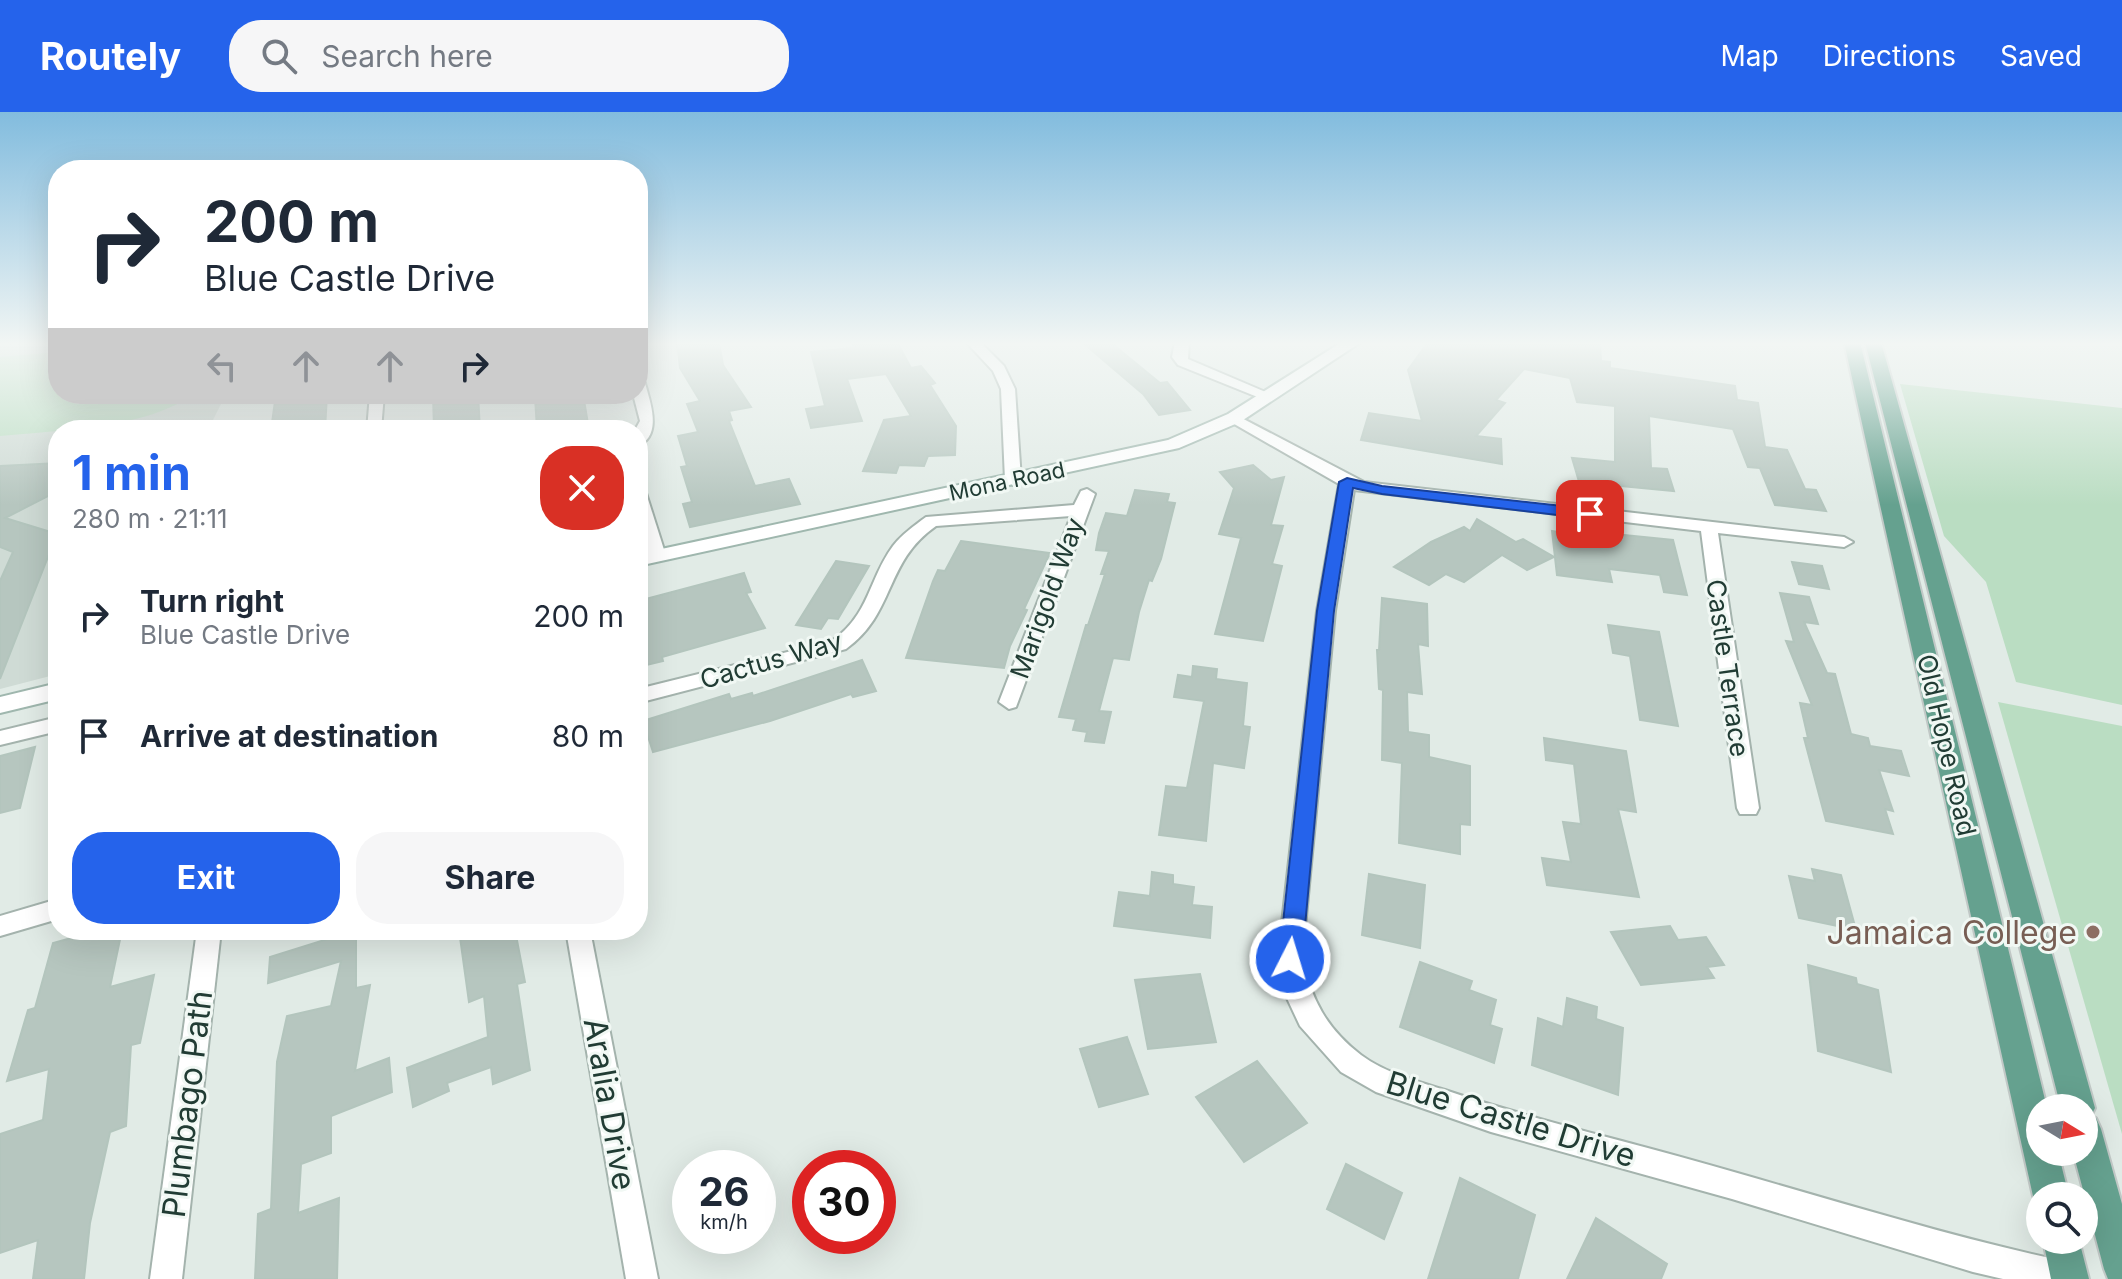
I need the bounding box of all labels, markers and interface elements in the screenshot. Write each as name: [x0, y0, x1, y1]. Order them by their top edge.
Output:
search box: [229, 20, 789, 92]
text: Routely: [40, 33, 181, 79]
icon: search: [257, 34, 301, 78]
text: Search here: [321, 38, 493, 74]
text: Map: [1720, 39, 1779, 73]
text: Directions: [1823, 39, 1956, 73]
text: Saved: [2000, 39, 2082, 73]
text: 200 m: [204, 188, 379, 256]
icon: right: [72, 192, 176, 296]
text: Blue Castle Drive: [204, 256, 495, 300]
icon: left: [200, 344, 244, 388]
icon: ahead: [284, 344, 328, 388]
icon: ahead: [368, 344, 412, 388]
icon: right: [452, 344, 496, 388]
text: 1 min: [72, 443, 191, 502]
button: close: [540, 446, 624, 530]
street label: Mona Road: [947, 456, 1067, 506]
pin: [1556, 480, 1624, 548]
icon: arrive: [1568, 492, 1612, 536]
text: 280 m · 21:11: [72, 503, 228, 534]
street label: Marigold Way: [1004, 513, 1090, 683]
street label: Castle Terrace: [1700, 577, 1756, 759]
text: Turn right: [140, 583, 284, 619]
icon: right: [72, 594, 116, 638]
text: 200 m: [533, 598, 624, 634]
text: Blue Castle Drive: [140, 619, 350, 650]
street label: Cactus Way: [696, 625, 846, 695]
street label: Old Hope Road: [1911, 651, 1983, 839]
icon: arrive: [72, 714, 116, 758]
text: Arrive at destination: [140, 718, 438, 754]
text: 80 m: [552, 718, 624, 754]
button: Exit: [72, 832, 340, 924]
button: Share: [356, 832, 624, 924]
place label: Jamaica College: [1826, 913, 2077, 952]
position arrow: [1248, 917, 1332, 1001]
marker: Jamaica College: [2084, 923, 2102, 941]
street label: Plumbago Path: [154, 988, 220, 1220]
street label: Aralia Drive: [576, 1015, 644, 1193]
street label: Blue Castle Drive: [1382, 1063, 1640, 1175]
north arrow: [2026, 1094, 2098, 1166]
map controls: [2026, 1094, 2098, 1254]
speed limit sign: 30: [792, 1150, 896, 1254]
text: 26: [698, 1167, 750, 1216]
button: search: [2026, 1182, 2098, 1254]
text: km/h: [700, 1210, 748, 1234]

